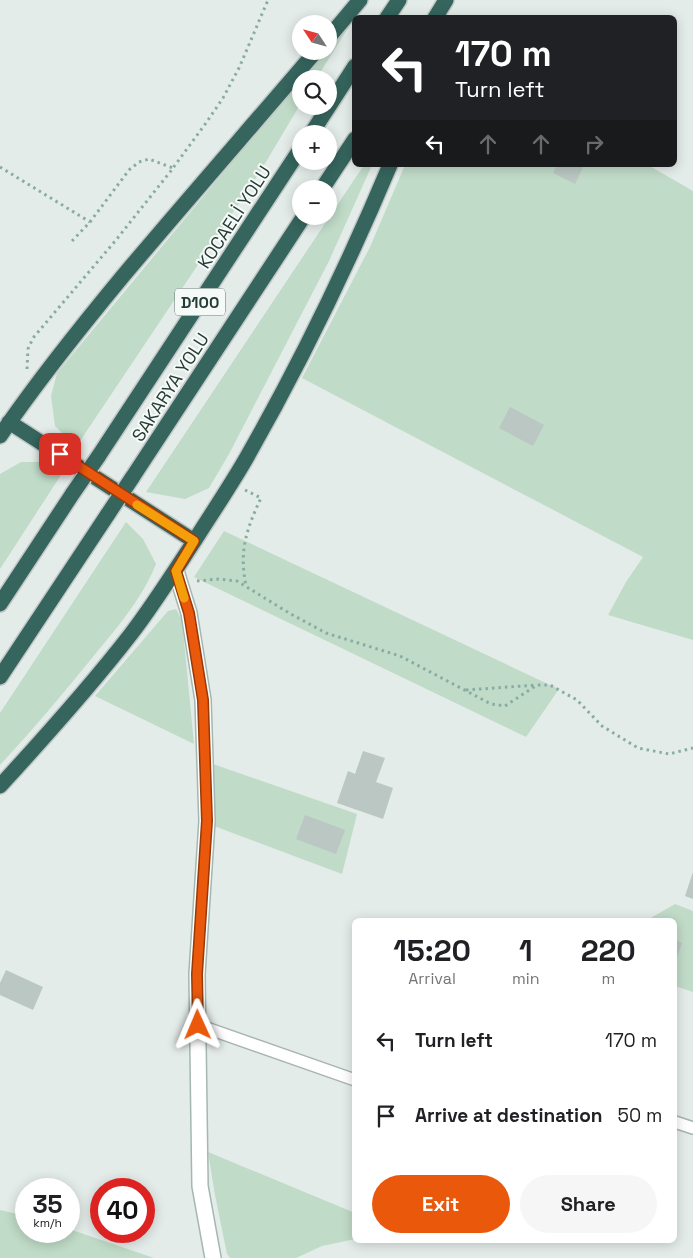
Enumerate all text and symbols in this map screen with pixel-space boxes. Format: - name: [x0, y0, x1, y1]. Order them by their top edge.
- north arrow: [292, 15, 338, 60]
- map controls: [292, 15, 337, 225]
- text: 170 m: [455, 32, 552, 76]
- icon: left: [372, 35, 437, 100]
- button: search: [292, 70, 337, 115]
- text: Turn left: [455, 75, 545, 103]
- button: +: [292, 125, 337, 170]
- icon: left: [421, 130, 449, 158]
- icon: ahead: [474, 130, 502, 158]
- icon: ahead: [527, 130, 555, 158]
- icon: right: [580, 130, 608, 158]
- street label: KOCAELİ YOLU: [192, 161, 276, 273]
- button: −: [292, 180, 337, 225]
- road number: D100: [175, 288, 225, 316]
- street label: SAKARYA YOLU: [126, 328, 214, 446]
- pin: [39, 433, 81, 475]
- icon: arrive: [46, 440, 74, 468]
- text: 15:20: [393, 931, 471, 970]
- text: 1: [519, 931, 533, 970]
- text: 220: [581, 931, 636, 970]
- text: Arrival: [408, 968, 456, 989]
- text: min: [512, 968, 540, 989]
- text: m: [601, 968, 615, 989]
- position arrow: [171, 998, 223, 1050]
- icon: left: [372, 1027, 400, 1055]
- text: Turn left: [415, 1028, 493, 1053]
- text: 170 m: [605, 1028, 657, 1053]
- icon: arrive: [372, 1102, 400, 1130]
- text: Arrive at destination: [415, 1103, 603, 1128]
- text: 50 m: [618, 1103, 662, 1128]
- button: Exit: [372, 1175, 510, 1233]
- button: Share: [520, 1175, 657, 1233]
- speed limit sign: 40: [90, 1178, 155, 1243]
- text: 35: [32, 1188, 63, 1220]
- text: km/h: [33, 1215, 62, 1231]

